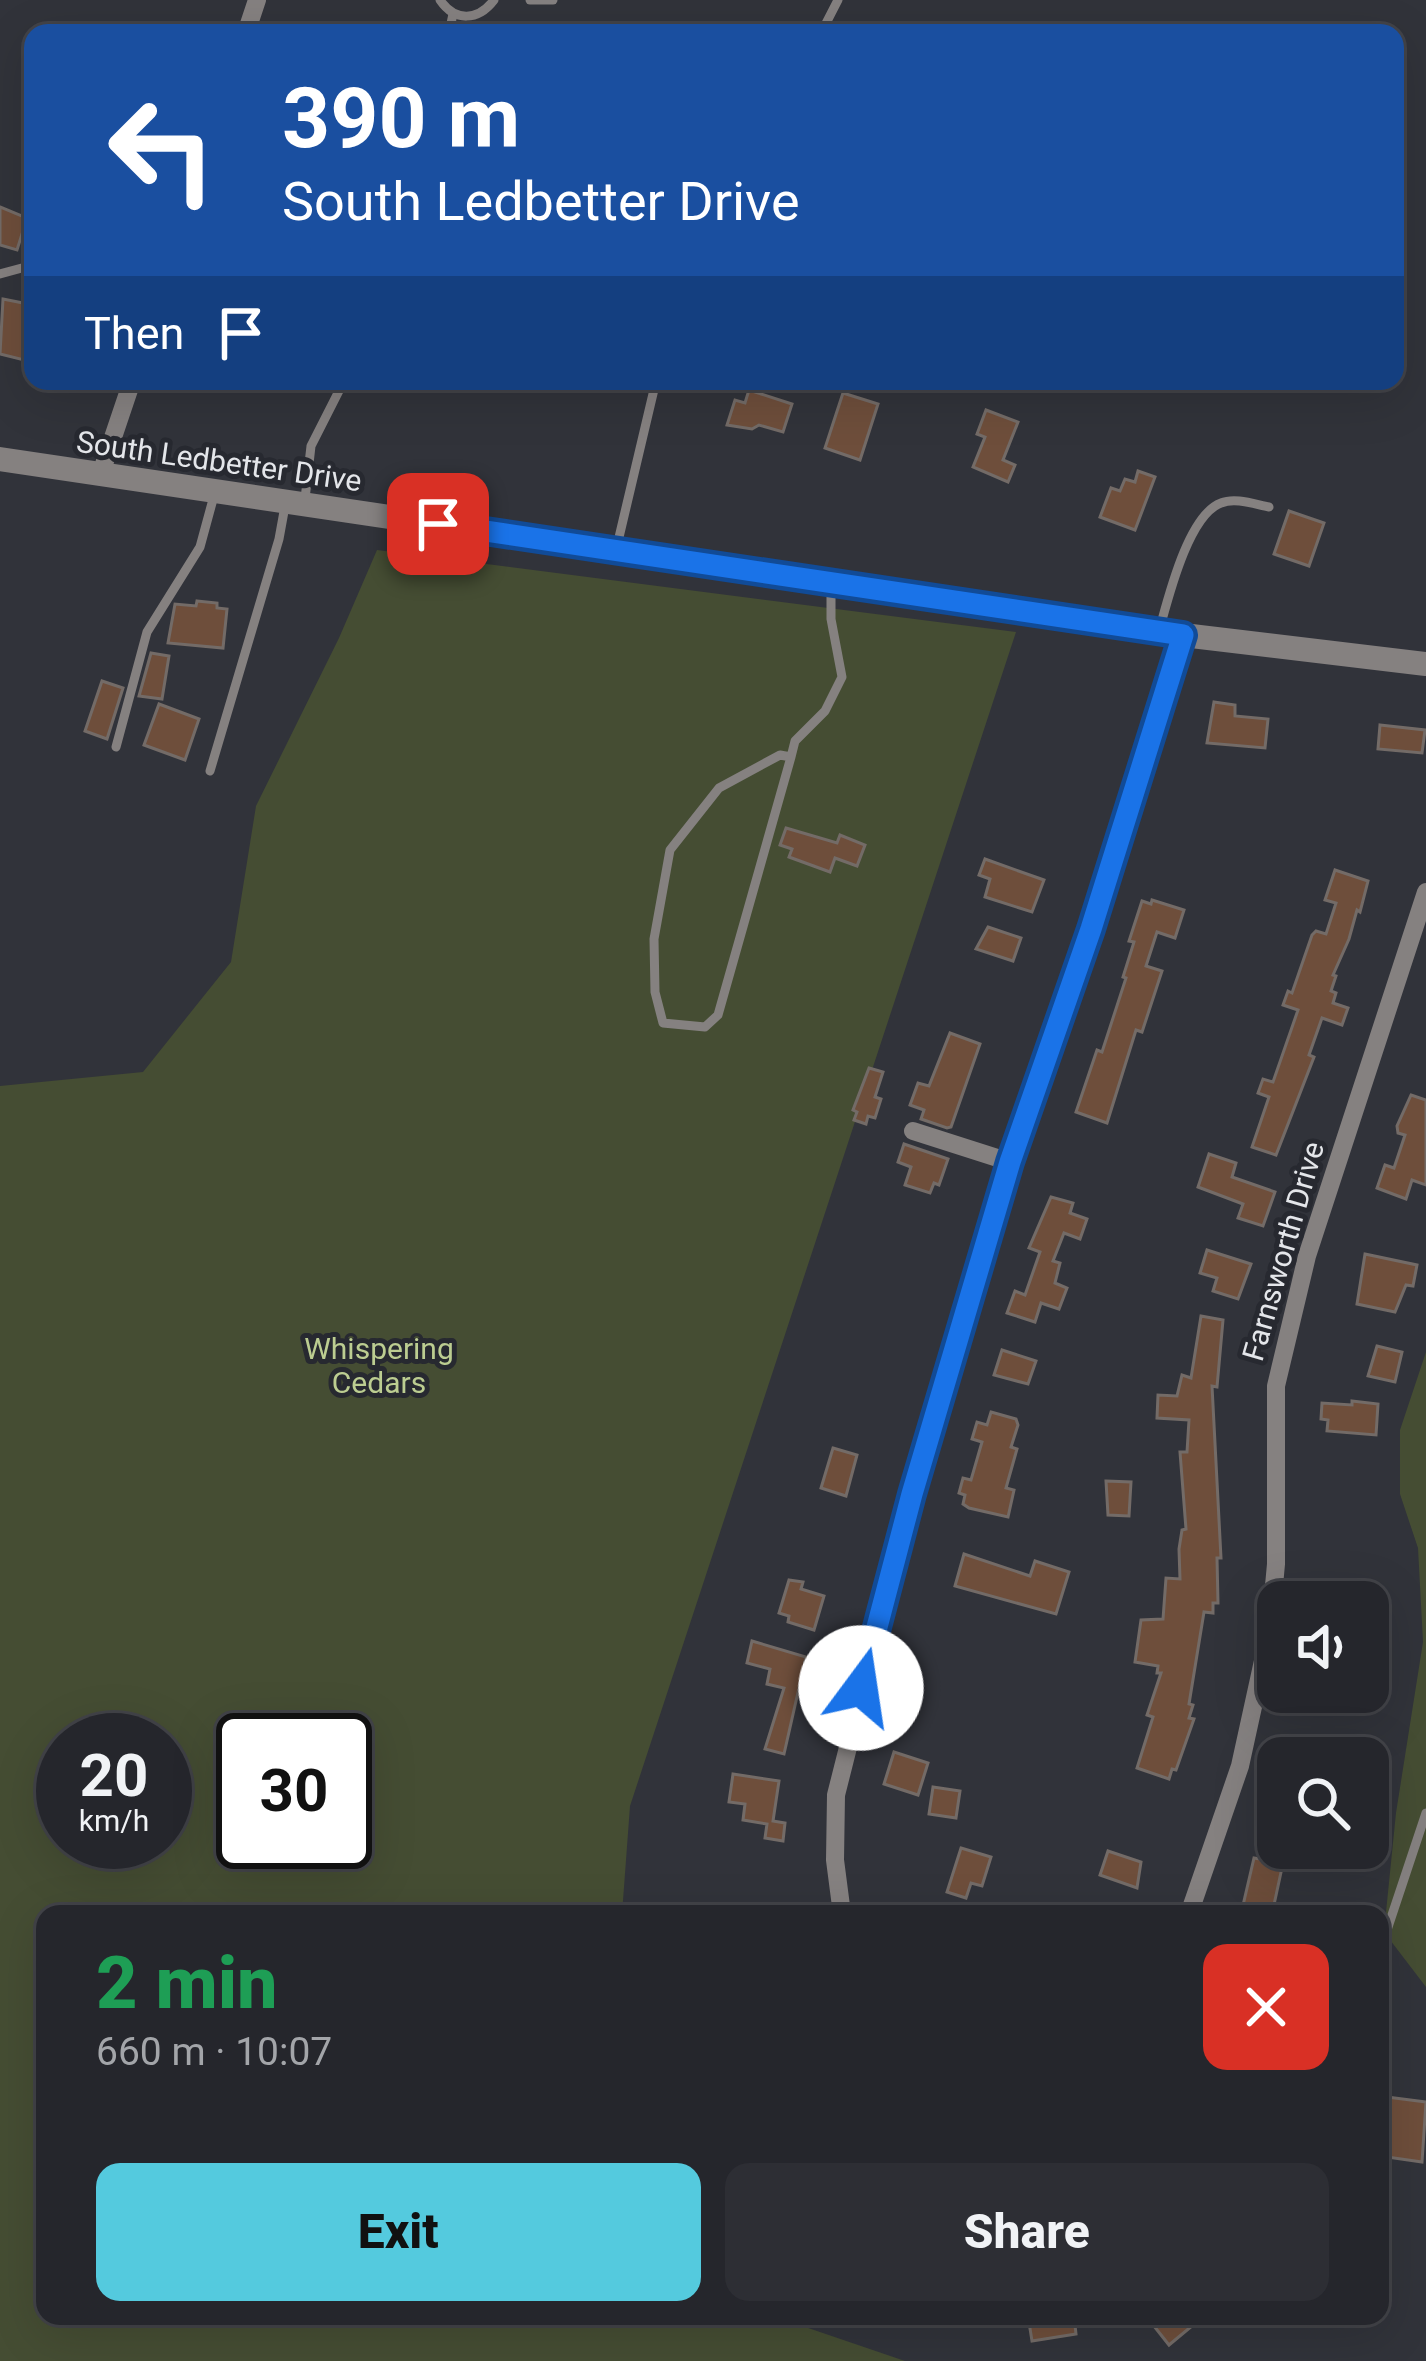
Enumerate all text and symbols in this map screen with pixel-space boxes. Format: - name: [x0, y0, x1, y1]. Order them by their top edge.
- text: 390 m: [282, 69, 520, 168]
- icon: left: [84, 72, 240, 228]
- text: South Ledbetter Drive: [282, 170, 800, 233]
- icon: arrive: [208, 300, 274, 366]
- text: Then: [84, 307, 184, 360]
- street label: South Ledbetter Drive: [74, 424, 364, 498]
- pin: [387, 473, 489, 575]
- icon: arrive: [405, 491, 471, 557]
- street label: Farnsworth Drive: [1235, 1137, 1331, 1365]
- park label: Whispering Cedars: [304, 1331, 454, 1400]
- map controls: [1257, 1581, 1389, 1869]
- button: sound: [1257, 1581, 1389, 1713]
- position arrow: [798, 1625, 924, 1751]
- speed limit sign: 30: [216, 1713, 372, 1869]
- button: search: [1257, 1737, 1389, 1869]
- text: 20: [80, 1740, 148, 1811]
- text: km/h: [79, 1803, 149, 1838]
- text: 2 min: [96, 1941, 278, 2026]
- button: close: [1203, 1944, 1329, 2070]
- text: 660 m · 10:07: [96, 2029, 332, 2075]
- button: Exit: [96, 2163, 701, 2301]
- button: Share: [725, 2163, 1329, 2301]

